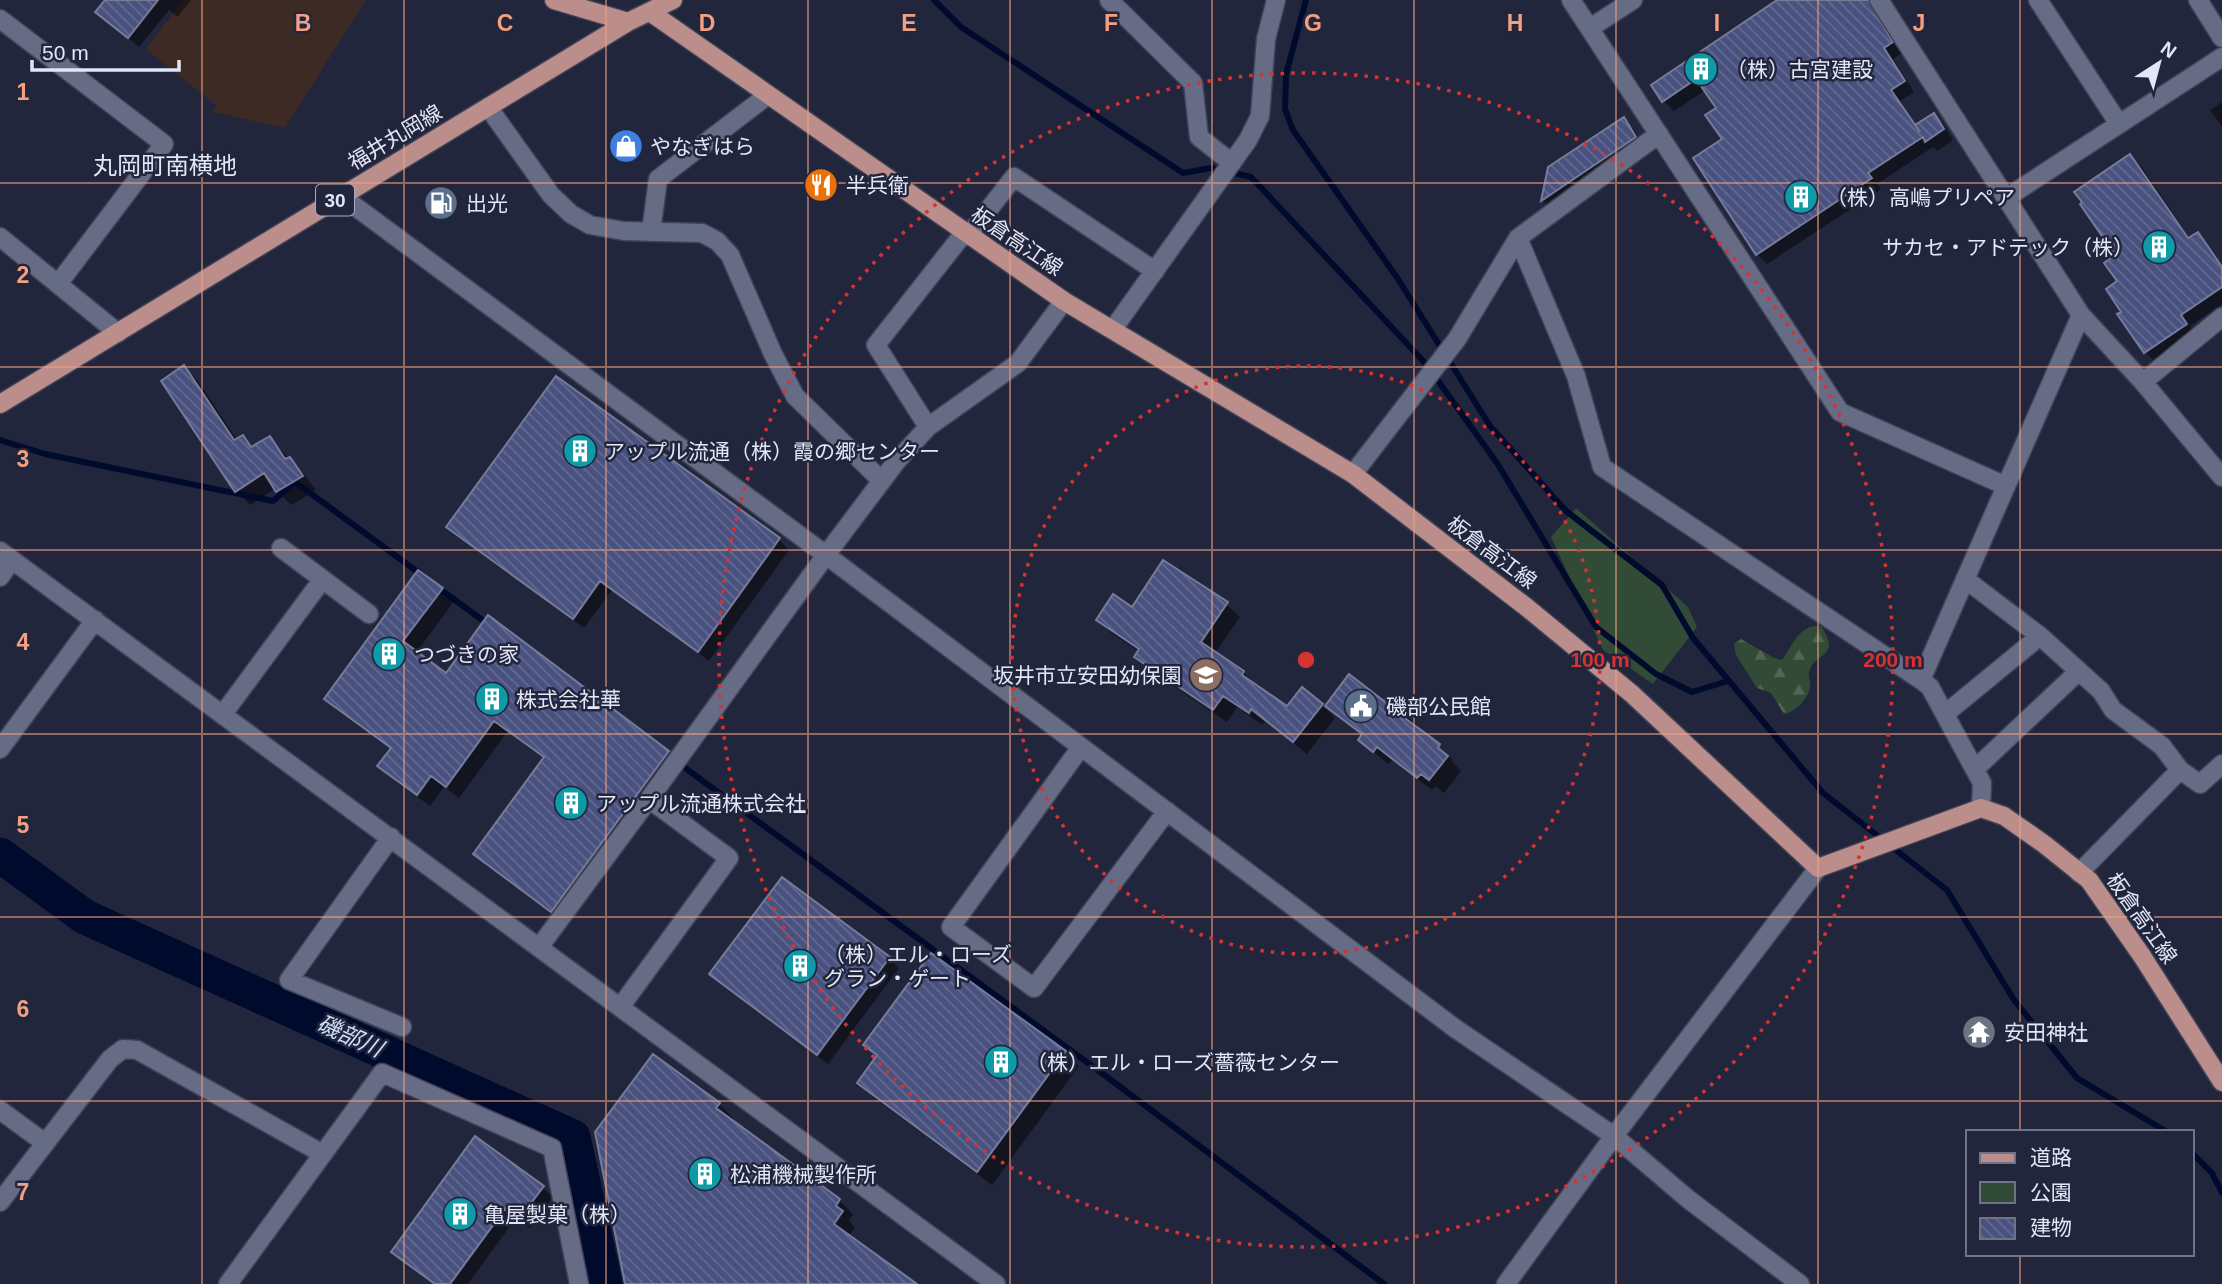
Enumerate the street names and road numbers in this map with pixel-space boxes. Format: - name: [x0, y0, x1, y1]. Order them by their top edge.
- street label: 福井丸岡線: [344, 100, 446, 174]
- road number: 30: [316, 184, 354, 216]
- street label: 板倉高江線: [967, 202, 1067, 280]
- street label: 板倉高江線: [1443, 511, 1541, 593]
- street label: 板倉高江線: [2102, 868, 2182, 968]

